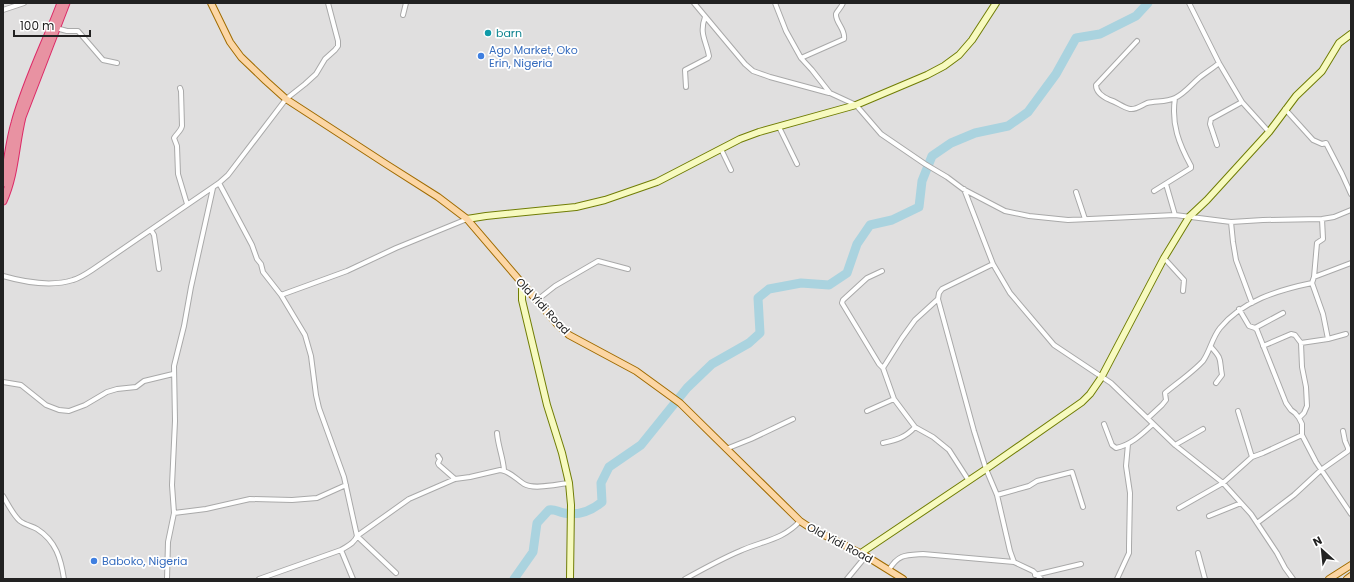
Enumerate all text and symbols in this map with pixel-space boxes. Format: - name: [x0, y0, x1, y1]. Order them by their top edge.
- scale bar: [14, 12, 90, 38]
- text: 100 m: [20, 17, 54, 34]
- place label: barn: [496, 25, 522, 41]
- marker: barn: [483, 28, 493, 38]
- place label: Ago Market, Oko Erin, Nigeria: [489, 42, 578, 71]
- marker: Ago Market, Oko Erin, Nigeria: [476, 51, 486, 61]
- street label: Old Yidi Road: [512, 274, 574, 338]
- street label: Old Yidi Road: [804, 519, 876, 567]
- north arrow: [1302, 530, 1342, 570]
- text: N: [1310, 532, 1325, 550]
- place label: Baboko, Nigeria: [102, 553, 187, 569]
- marker: Baboko, Nigeria: [89, 556, 99, 566]

